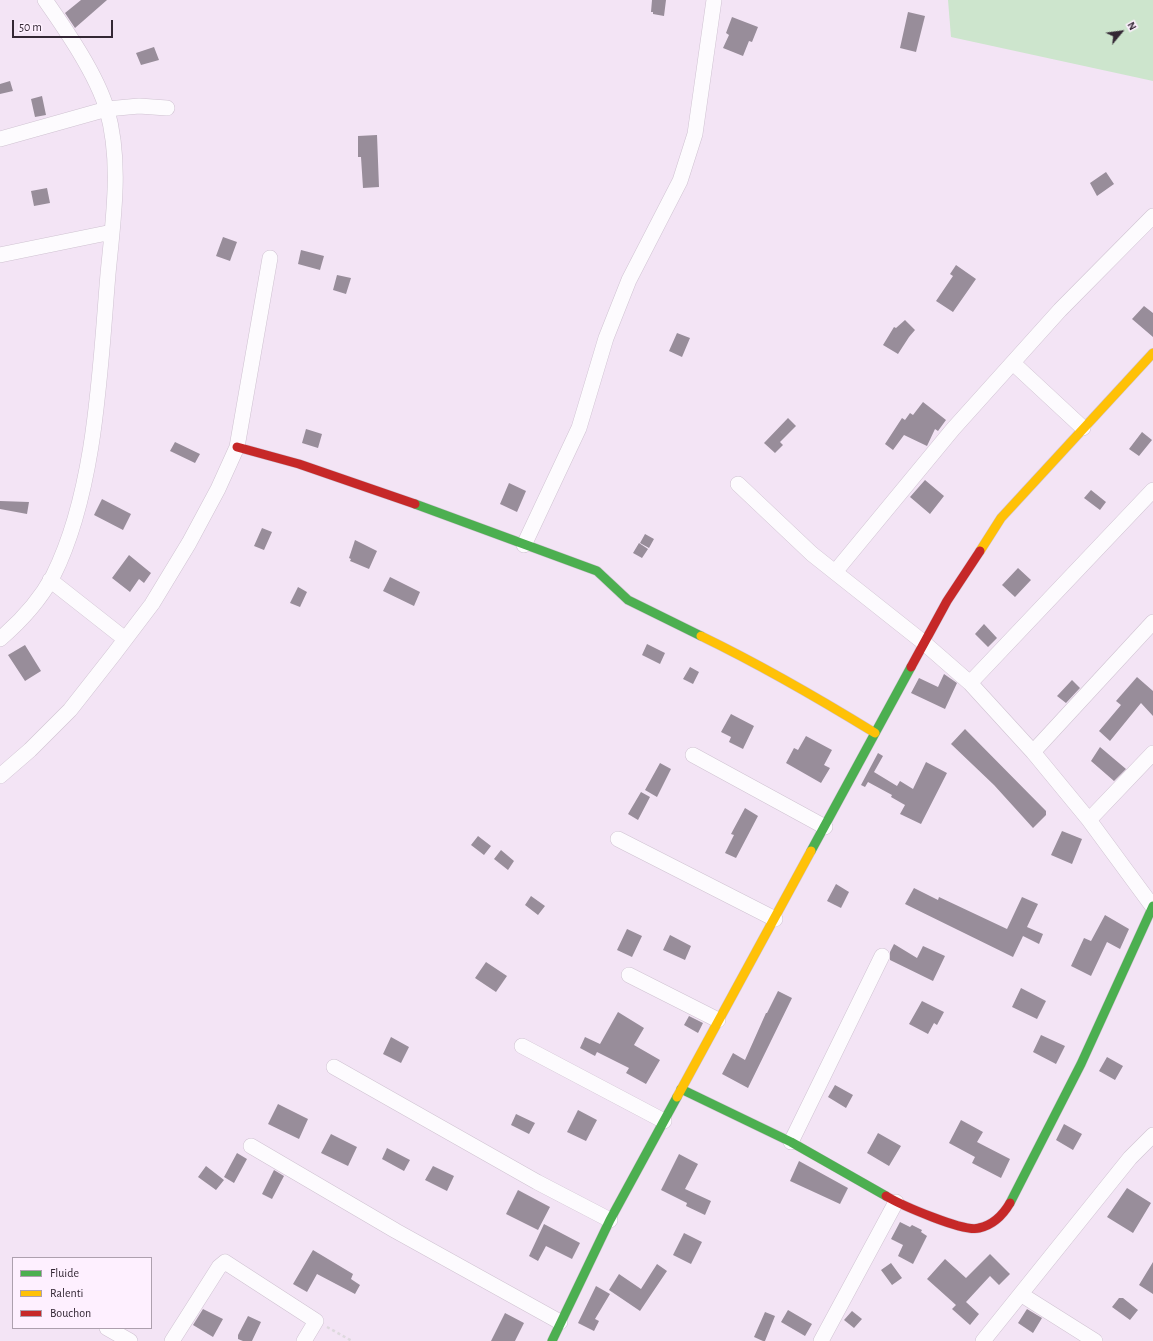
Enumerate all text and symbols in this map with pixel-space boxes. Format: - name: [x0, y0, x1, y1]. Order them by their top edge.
- scale bar: [14, 12, 115, 38]
- north arrow: [1101, 12, 1141, 52]
- text: N: [1125, 20, 1139, 32]
- text: 50 m: [19, 21, 42, 33]
- legend: [12, 1257, 152, 1329]
- text: Fluide: [50, 1267, 79, 1279]
- text: Ralenti: [50, 1287, 83, 1299]
- text: Bouchon: [50, 1307, 91, 1319]

